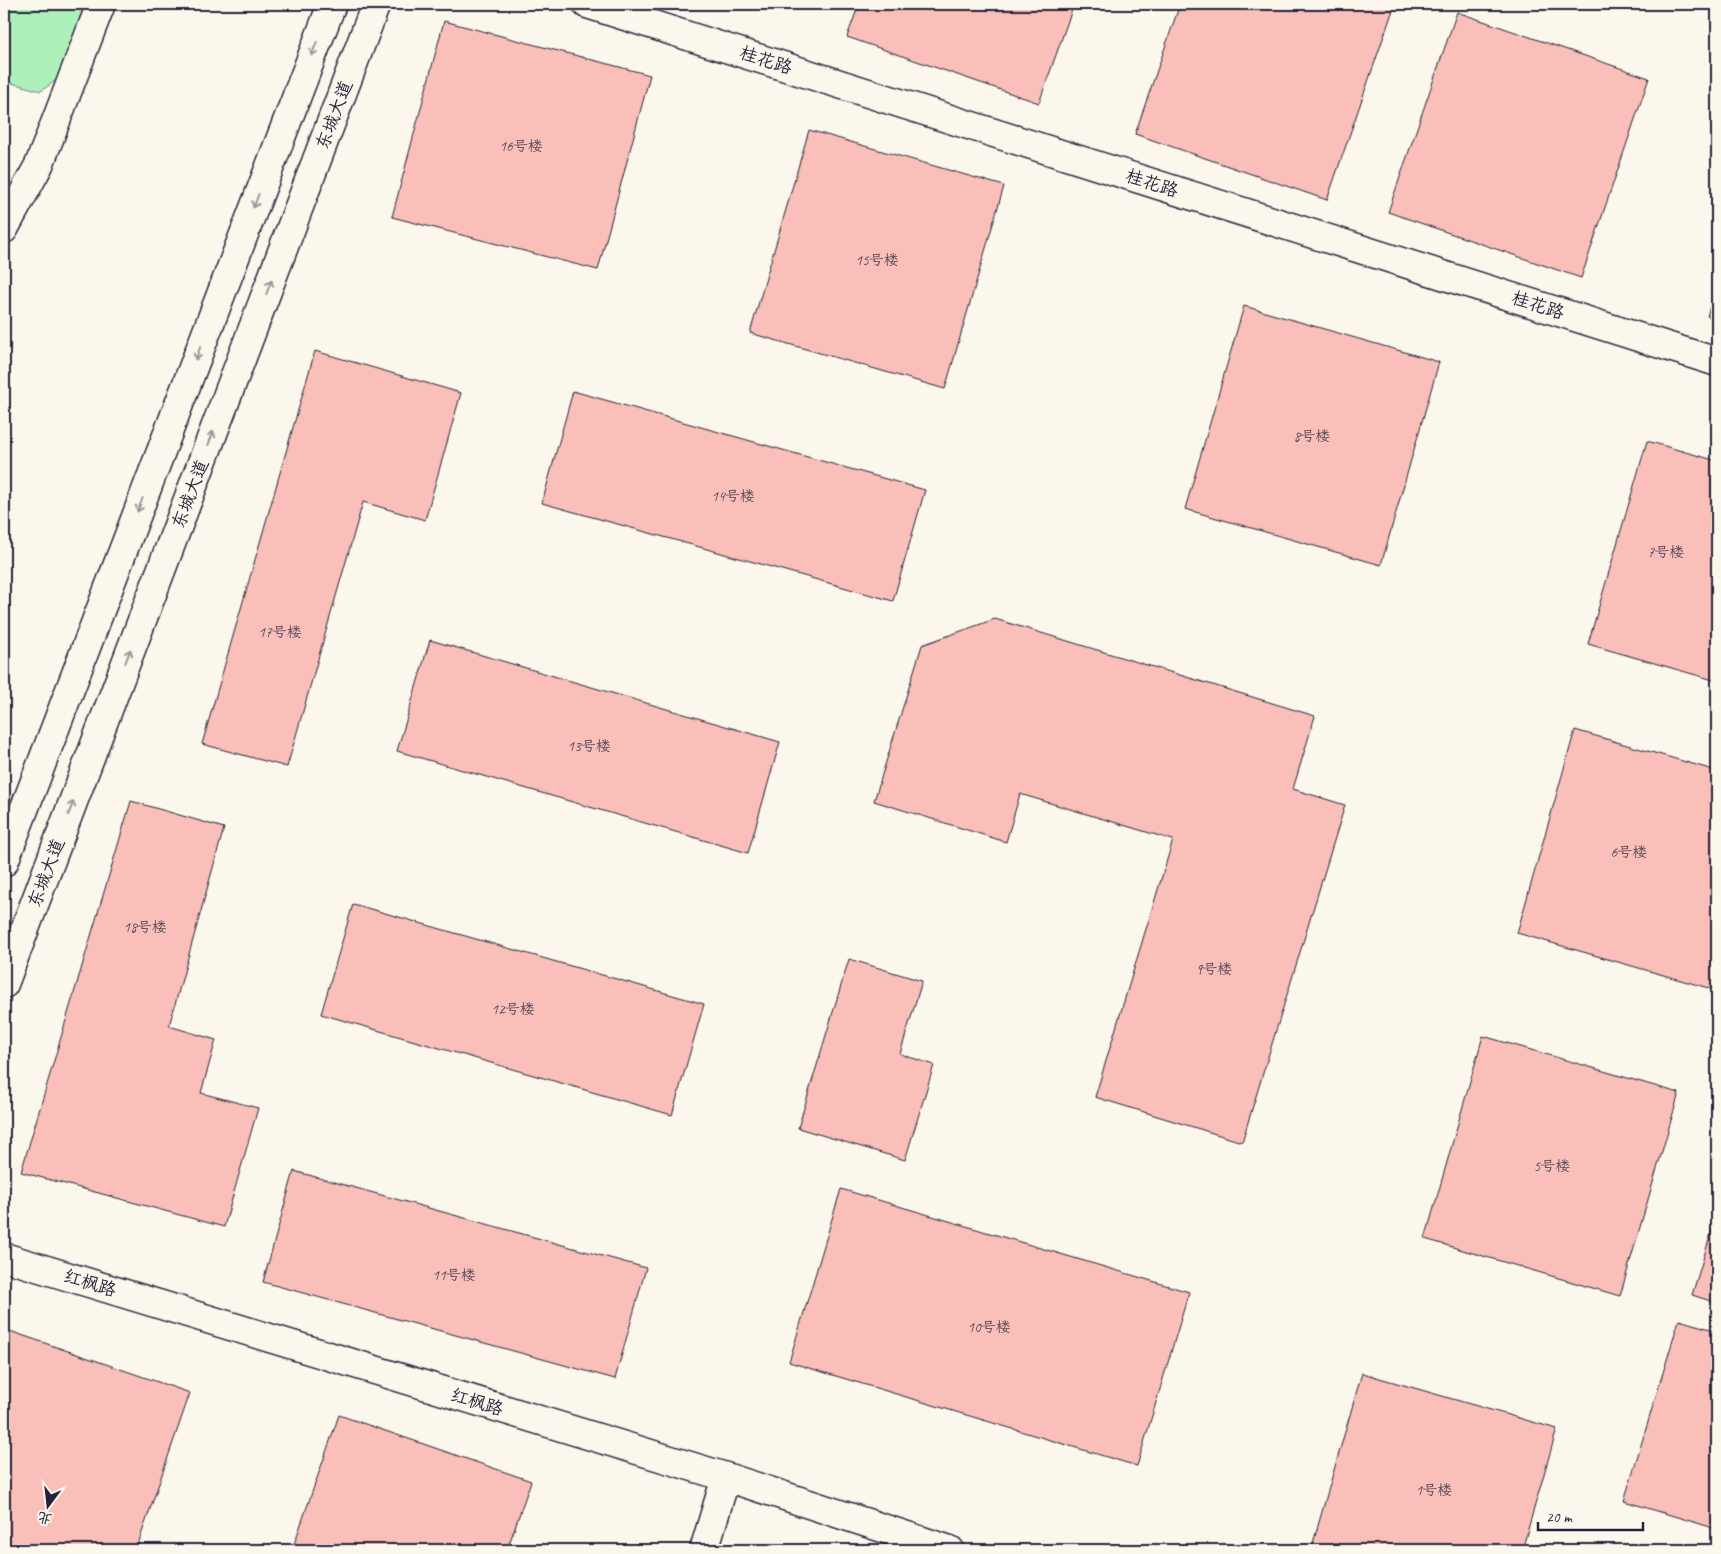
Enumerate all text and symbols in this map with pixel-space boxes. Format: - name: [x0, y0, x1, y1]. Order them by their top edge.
- one-way arrow: [309, 41, 318, 56]
- street label: 桂花路: [737, 41, 795, 79]
- street label: 东城大道: [311, 77, 357, 153]
- house number: 16号楼: [499, 137, 543, 156]
- street label: 桂花路: [1123, 164, 1181, 202]
- one-way arrow: [251, 193, 260, 208]
- house number: 15号楼: [855, 251, 899, 270]
- one-way arrow: [265, 279, 274, 295]
- street label: 桂花路: [1509, 286, 1567, 324]
- one-way arrow: [193, 345, 202, 360]
- house number: 8号楼: [1294, 427, 1330, 446]
- one-way arrow: [207, 431, 216, 447]
- street label: 东城大道: [167, 456, 213, 532]
- house number: 14号楼: [711, 487, 755, 506]
- one-way arrow: [135, 497, 144, 512]
- house number: 7号楼: [1648, 543, 1684, 562]
- house number: 17号楼: [258, 623, 302, 642]
- one-way arrow: [124, 649, 134, 664]
- house number: 13号楼: [567, 737, 611, 756]
- one-way arrow: [67, 801, 76, 816]
- street label: 东城大道: [23, 835, 69, 911]
- house number: 6号楼: [1611, 843, 1647, 862]
- house number: 18号楼: [123, 918, 167, 937]
- house number: 9号楼: [1196, 960, 1232, 979]
- house number: 12号楼: [491, 1000, 535, 1019]
- house number: 5号楼: [1534, 1157, 1570, 1176]
- street label: 红枫路: [61, 1265, 119, 1301]
- house number: 11号楼: [432, 1266, 476, 1285]
- house number: 10号楼: [967, 1318, 1011, 1337]
- street label: 红枫路: [448, 1384, 506, 1420]
- house number: 1号楼: [1416, 1481, 1452, 1500]
- north arrow: [22, 1482, 72, 1532]
- scale bar: [1538, 1499, 1644, 1531]
- text: 北: [36, 1508, 54, 1528]
- text: 20 m: [1546, 1508, 1573, 1527]

